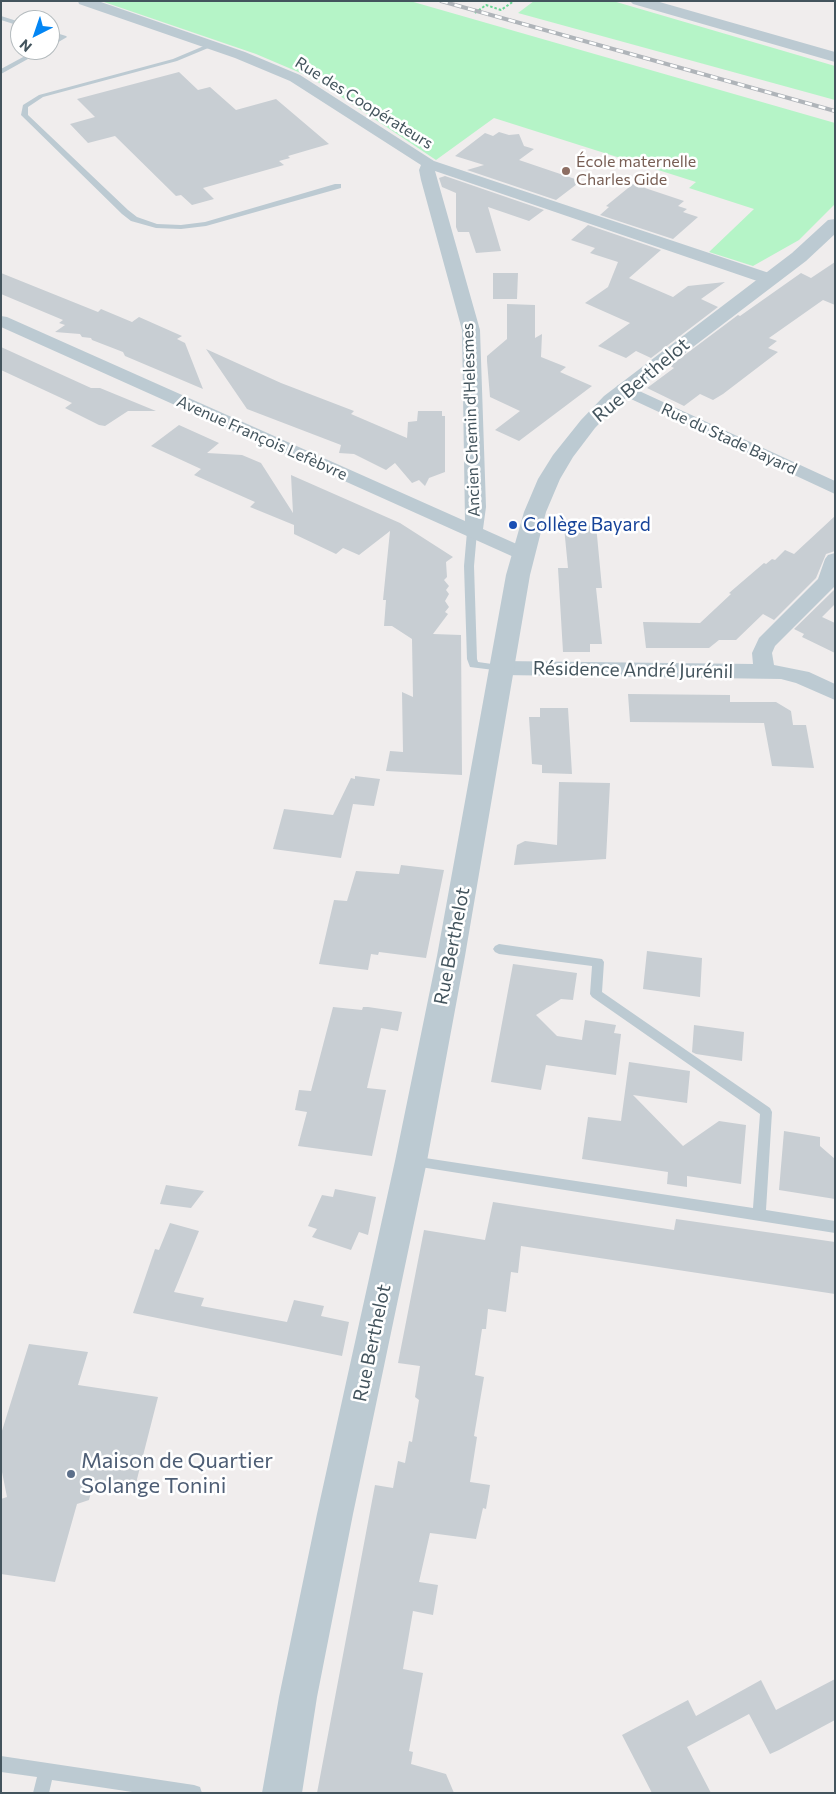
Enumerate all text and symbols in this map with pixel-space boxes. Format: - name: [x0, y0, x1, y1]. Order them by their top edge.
- north arrow: [10, 10, 60, 60]
- text: N: [16, 36, 35, 56]
- street label: Rue des Coopérateurs: [292, 53, 436, 153]
- place label: École maternelle Charles Gide: [576, 152, 696, 190]
- marker: École maternelle Charles Gide: [560, 165, 572, 177]
- street label: Ancien Chemin d'Helesmes: [458, 323, 484, 517]
- street label: Rue Berthelot: [588, 333, 694, 427]
- street label: Avenue François Lefèbvre: [174, 392, 350, 484]
- street label: Rue du Stade Bayard: [658, 399, 800, 479]
- place label: Collège Bayard: [523, 514, 651, 536]
- marker: Collège Bayard: [507, 519, 519, 531]
- street label: Résidence André Jurénil: [533, 657, 733, 683]
- street label: Rue Berthelot: [429, 885, 475, 1007]
- street label: Rue Berthelot: [348, 1282, 396, 1404]
- place label: Maison de Quartier Solange Tonini: [81, 1448, 273, 1500]
- marker: Maison de Quartier Solange Tonini: [65, 1468, 77, 1480]

